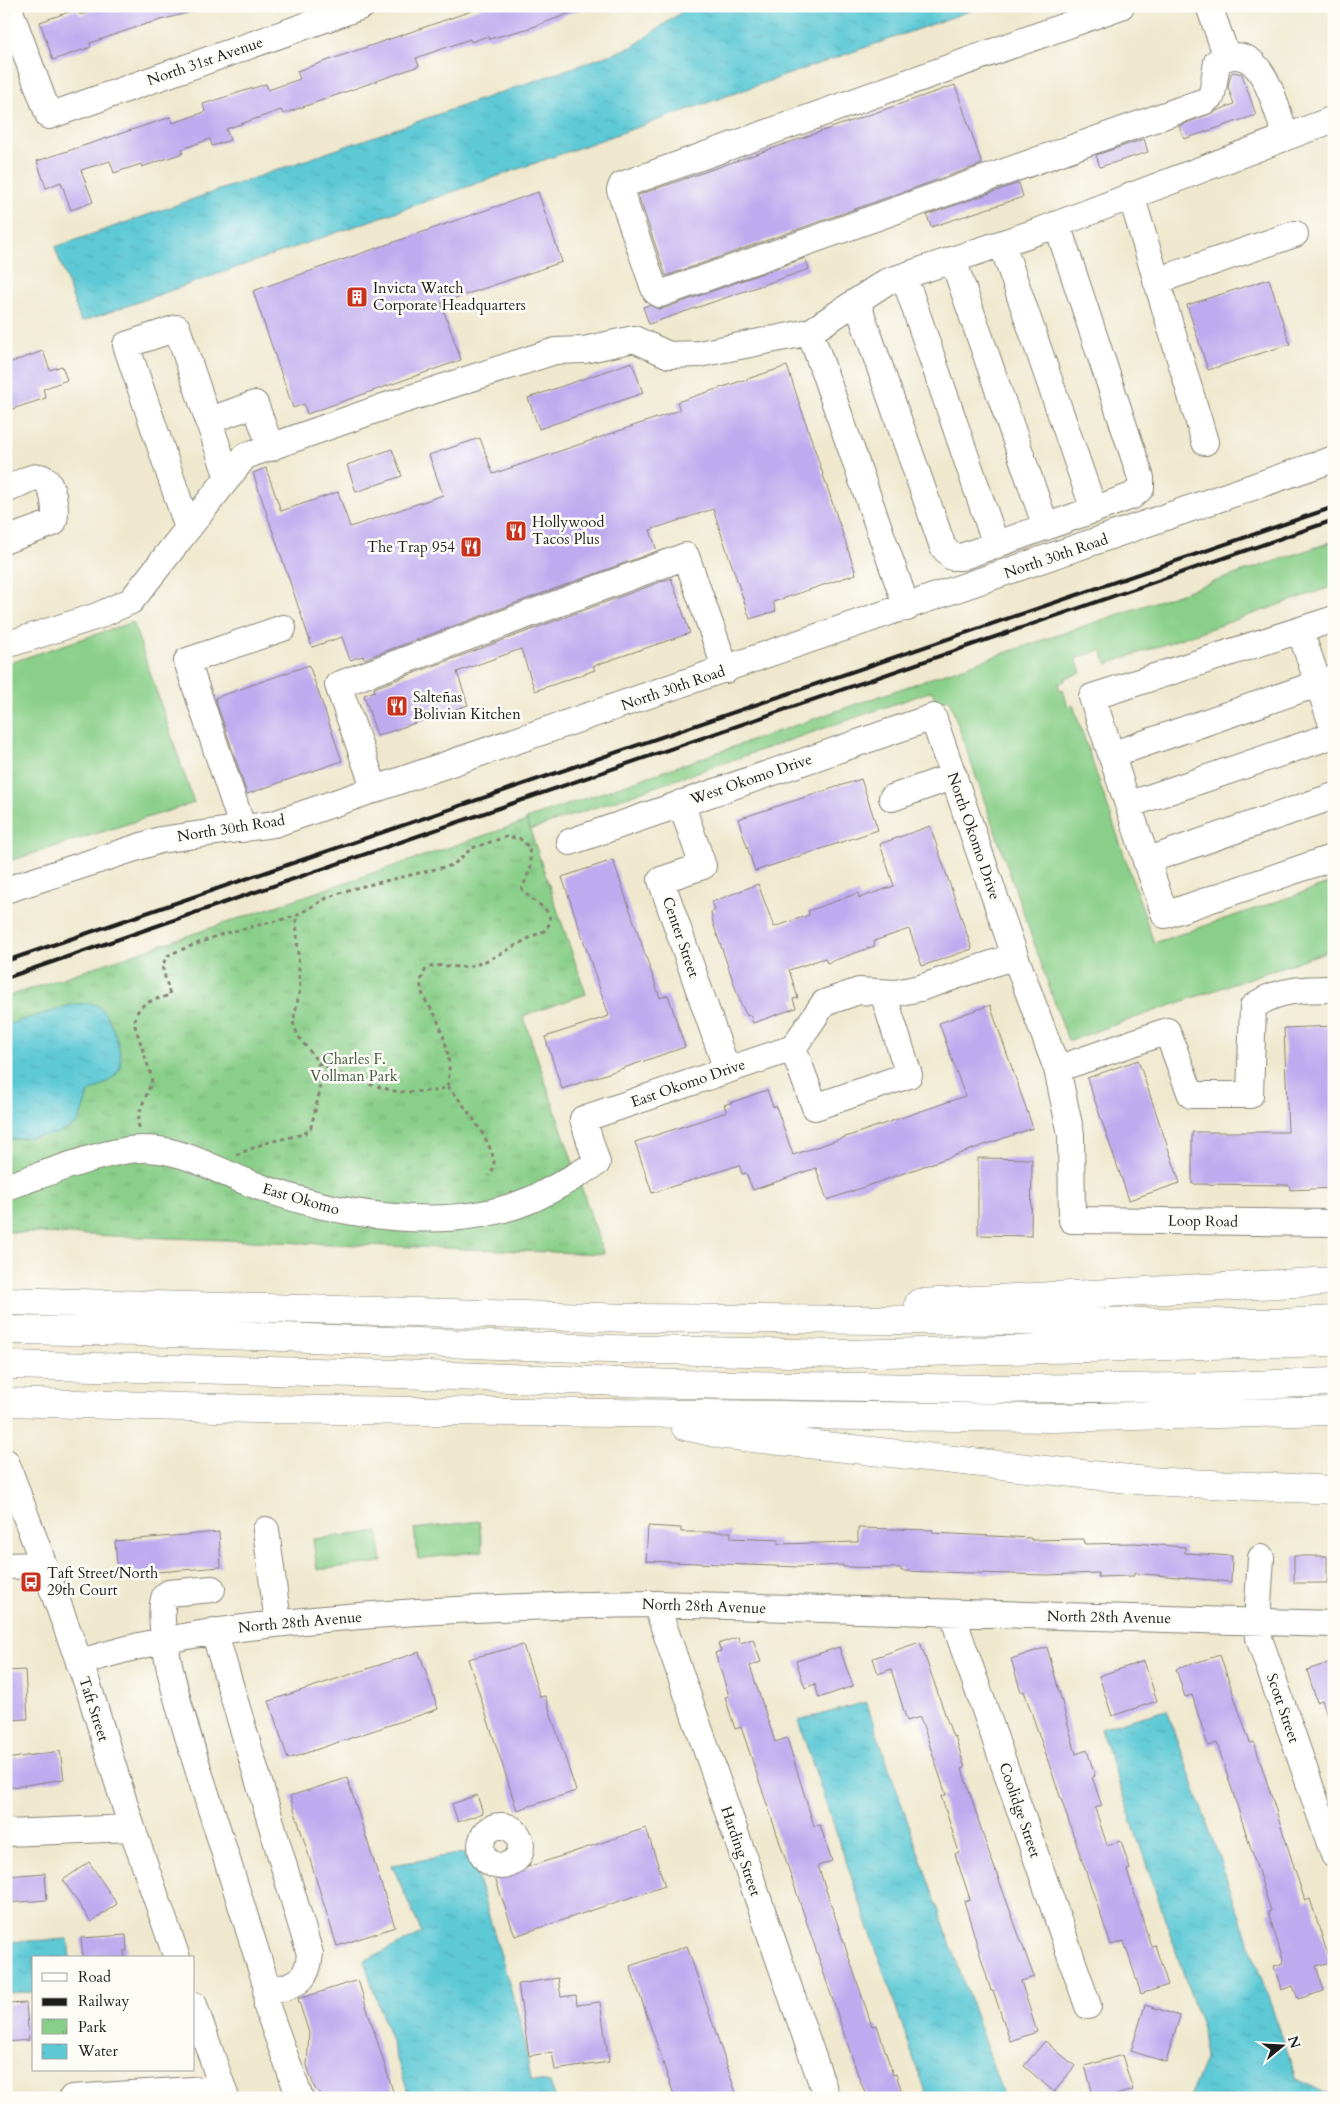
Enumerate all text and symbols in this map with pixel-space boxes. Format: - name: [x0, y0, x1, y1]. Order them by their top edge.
- street label: North 31st Avenue: [144, 32, 266, 90]
- place label: Invicta Watch Corporate Headquarters: [373, 278, 526, 315]
- building icon: Invicta Watch Corporate Headquarters: [345, 285, 369, 309]
- place label: Hollywood Tacos Plus: [532, 512, 604, 549]
- restaurant icon: Hollywood Tacos Plus: [504, 519, 528, 543]
- street label: North 30th Road: [1001, 529, 1111, 583]
- restaurant icon: The Trap 954: [459, 535, 483, 559]
- place label: The Trap 954: [367, 537, 455, 557]
- street label: North 30th Road: [618, 661, 728, 715]
- place label: Salteñas Bolivian Kitchen: [413, 687, 521, 724]
- restaurant icon: Salteñas Bolivian Kitchen: [385, 694, 409, 718]
- street label: West Okomo Drive: [687, 749, 815, 810]
- street label: North Okomo Drive: [943, 770, 1005, 903]
- street label: North 30th Road: [176, 810, 286, 846]
- street label: Center Street: [658, 894, 704, 980]
- park label: Charles F. Vollman Park: [310, 1049, 398, 1086]
- street label: East Okomo Drive: [628, 1054, 748, 1112]
- street label: East Okomo: [260, 1178, 342, 1220]
- street label: Loop Road: [1168, 1210, 1238, 1232]
- place label: Taft Street/North 29th Court: [47, 1563, 159, 1600]
- bus stop icon: Taft Street/North 29th Court: [19, 1570, 43, 1594]
- street label: North 28th Avenue: [641, 1594, 767, 1618]
- street label: North 28th Avenue: [1047, 1606, 1172, 1628]
- street label: North 28th Avenue: [237, 1607, 363, 1637]
- street label: Scott Street: [1262, 1671, 1304, 1746]
- street label: Taft Street: [74, 1674, 114, 1744]
- street label: Coolidge Street: [994, 1760, 1046, 1860]
- street label: Harding Street: [716, 1803, 766, 1899]
- legend: [32, 1956, 195, 2072]
- text: Road: [78, 1967, 111, 1987]
- text: Railway: [78, 1991, 129, 2011]
- text: Park: [78, 2017, 107, 2037]
- north arrow: [1258, 2022, 1308, 2072]
- text: N: [1283, 2033, 1305, 2051]
- text: Water: [77, 2041, 119, 2061]

